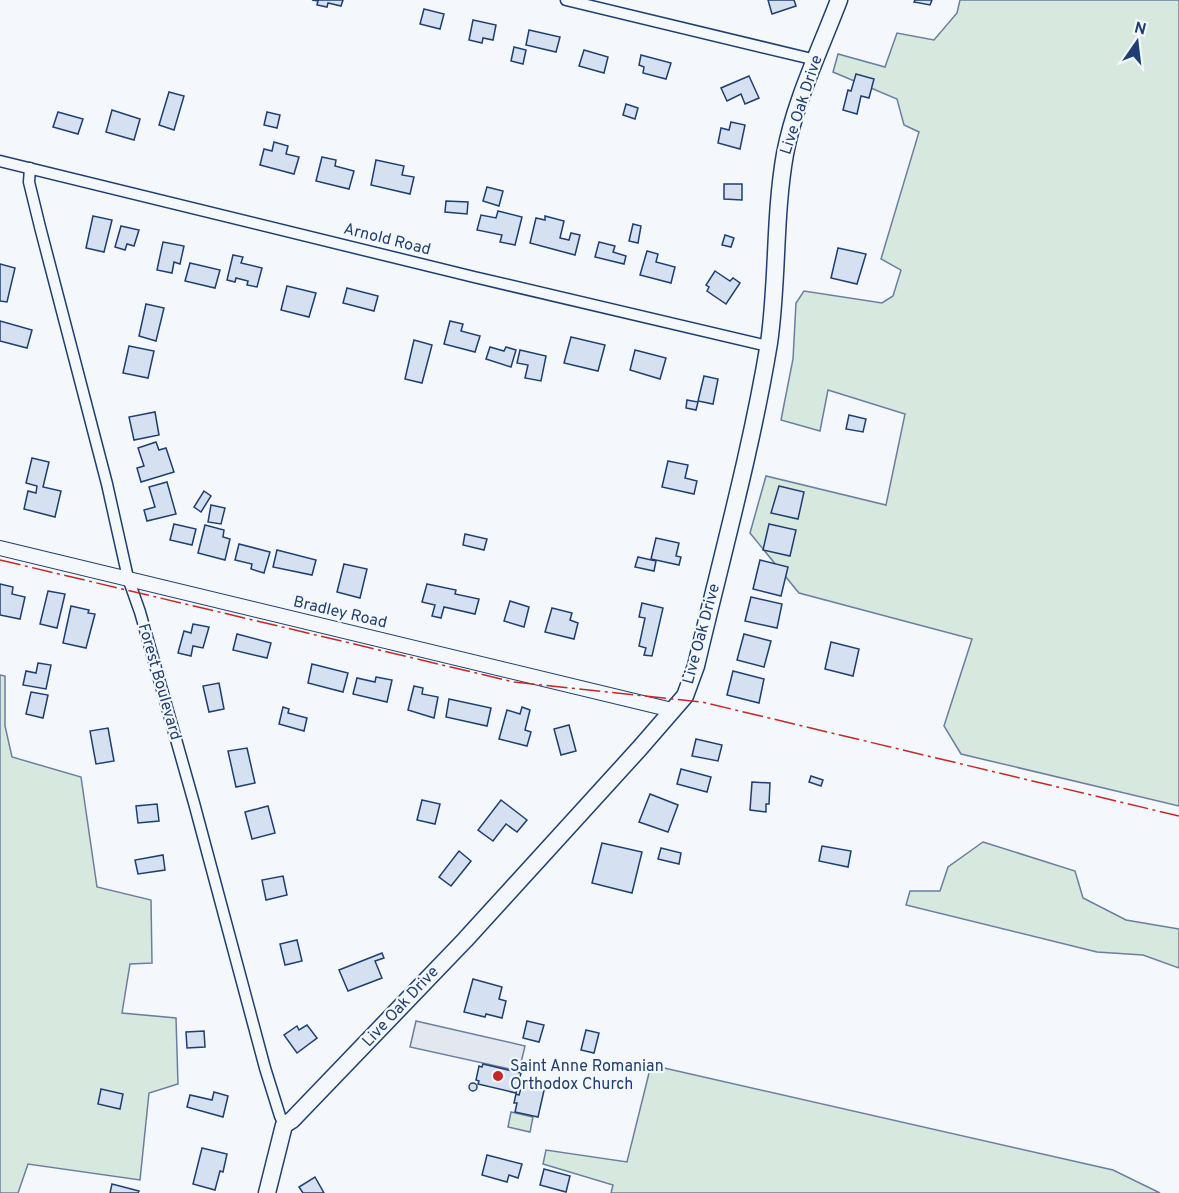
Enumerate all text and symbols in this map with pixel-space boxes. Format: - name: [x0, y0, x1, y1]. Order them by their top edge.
- north arrow: [1107, 12, 1167, 72]
- text: N: [1132, 18, 1148, 40]
- street label: Live Oak Drive: [777, 53, 827, 157]
- street label: Arnold Road: [341, 220, 433, 260]
- street label: Live Oak Drive: [679, 581, 725, 687]
- street label: Bradley Road: [291, 592, 389, 634]
- street label: Forest Boulevard: [133, 621, 185, 743]
- street label: Live Oak Drive: [358, 962, 444, 1052]
- place label: Saint Anne Romanian Orthodox Church: [510, 1057, 664, 1095]
- marker: Saint Anne Romanian Orthodox Church: [491, 1069, 505, 1083]

